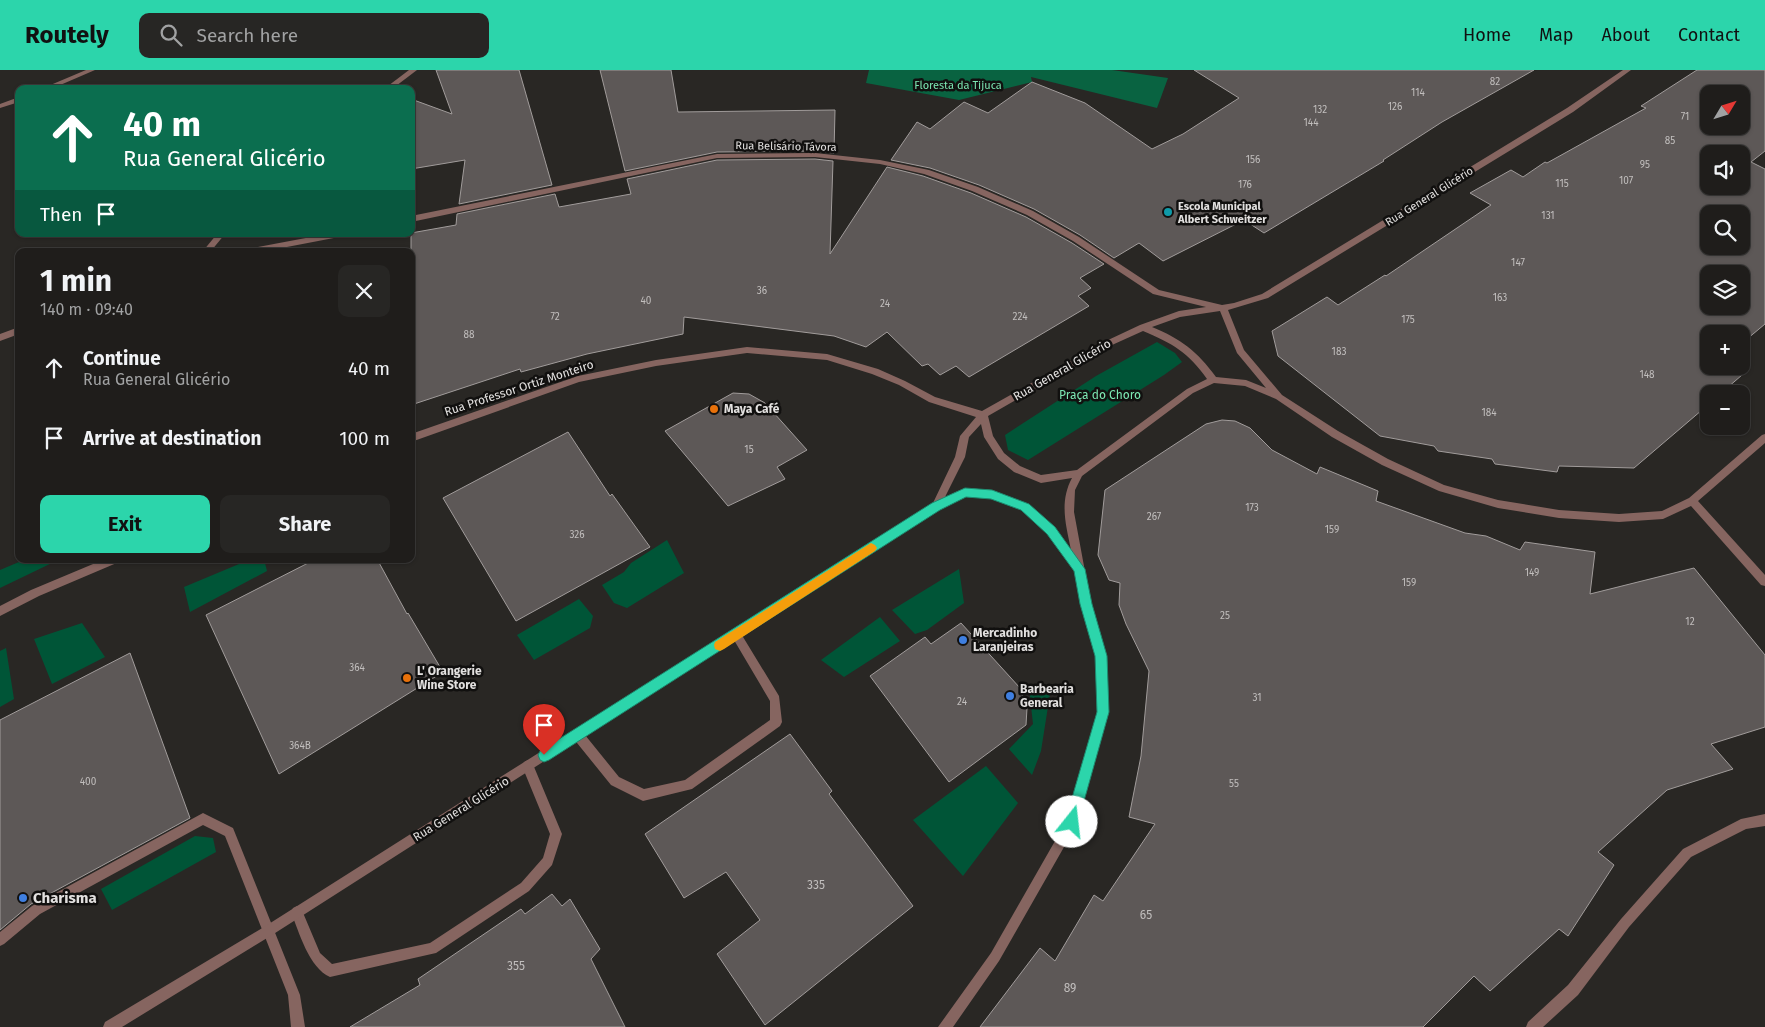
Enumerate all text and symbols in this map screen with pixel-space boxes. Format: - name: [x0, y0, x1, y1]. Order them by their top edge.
- search box: [139, 13, 489, 58]
- text: Routely: [25, 21, 109, 49]
- icon: search: [157, 21, 185, 49]
- text: Search here: [197, 24, 298, 47]
- text: Home: [1463, 24, 1511, 46]
- text: Map: [1539, 24, 1573, 46]
- text: About: [1601, 24, 1650, 46]
- text: Contact: [1678, 24, 1740, 46]
- house number: 82: [1490, 76, 1500, 88]
- park label: Floresta da Tijuca: [914, 79, 1002, 92]
- north arrow: [1700, 85, 1750, 135]
- map controls: [1700, 85, 1750, 435]
- house number: 114: [1411, 87, 1426, 99]
- house number: 126: [1388, 101, 1402, 113]
- text: 40 m: [123, 103, 201, 145]
- house number: 132: [1313, 104, 1327, 116]
- icon: ahead: [40, 105, 105, 170]
- house number: 71: [1681, 111, 1689, 123]
- house number: 144: [1304, 117, 1319, 129]
- house number: 85: [1665, 135, 1675, 147]
- street label: Rua Belisário Távora: [735, 139, 837, 154]
- text: Rua General Glicério: [123, 145, 326, 172]
- button: sound: [1700, 145, 1750, 195]
- house number: 156: [1246, 154, 1260, 166]
- house number: 95: [1640, 159, 1650, 171]
- street label: Rua General Glicério: [1383, 164, 1476, 229]
- house number: 107: [1619, 175, 1634, 187]
- house number: 115: [1555, 178, 1569, 190]
- house number: 176: [1238, 179, 1252, 191]
- icon: arrive: [92, 200, 120, 228]
- place label: Escola Municipal Albert Schweitzer: [1177, 200, 1267, 226]
- text: Then: [40, 203, 82, 226]
- button: search: [1700, 205, 1750, 255]
- marker: Escola Municipal Albert Schweitzer: [1162, 206, 1174, 218]
- house number: 131: [1541, 210, 1555, 222]
- house number: 147: [1511, 257, 1525, 269]
- text: 1 min: [40, 263, 112, 299]
- button: close: [338, 265, 390, 317]
- button: layers: [1700, 265, 1750, 315]
- house number: 36: [757, 285, 767, 297]
- house number: 163: [1493, 292, 1507, 304]
- house number: 40: [641, 295, 652, 307]
- house number: 24: [880, 298, 891, 310]
- text: 140 m · 09:40: [40, 300, 133, 319]
- house number: 72: [550, 311, 560, 323]
- house number: 224: [1013, 311, 1028, 323]
- house number: 175: [1401, 314, 1415, 326]
- button: +: [1700, 325, 1750, 375]
- house number: 88: [463, 329, 475, 341]
- street label: Rua General Glicério: [1011, 336, 1113, 404]
- house number: 183: [1332, 346, 1346, 358]
- text: Continue: [83, 347, 161, 370]
- icon: ahead: [40, 354, 68, 382]
- text: 40 m: [348, 357, 390, 380]
- street label: Rua Professor Ortiz Monteiro: [443, 357, 595, 419]
- house number: 148: [1639, 369, 1655, 381]
- text: Rua General Glicério: [83, 370, 230, 389]
- button: −: [1700, 385, 1750, 435]
- park label: Praça do Choro: [1059, 388, 1141, 402]
- place label: Maya Café: [724, 402, 780, 416]
- marker: Maya Café: [708, 403, 720, 415]
- house number: 184: [1481, 407, 1497, 419]
- icon: arrive: [40, 424, 68, 452]
- text: Arrive at destination: [83, 427, 262, 450]
- text: 100 m: [339, 427, 390, 450]
- house number: 15: [744, 444, 754, 456]
- button: Exit: [40, 495, 210, 553]
- button: Share: [220, 495, 390, 553]
- house number: 173: [1245, 502, 1259, 514]
- house number: 267: [1147, 511, 1162, 523]
- house number: 159: [1325, 524, 1339, 536]
- house number: 326: [569, 529, 585, 541]
- house number: 149: [1525, 567, 1539, 579]
- house number: 159: [1402, 577, 1416, 589]
- house number: 25: [1220, 610, 1230, 622]
- house number: 12: [1685, 616, 1695, 628]
- place label: Mercadinho Laranjeiras: [973, 626, 1037, 654]
- marker: Mercadinho Laranjeiras: [957, 634, 969, 646]
- house number: 364: [349, 662, 365, 674]
- place label: L' Orangerie Wine Store: [417, 664, 482, 692]
- marker: L' Orangerie Wine Store: [401, 672, 413, 684]
- place label: Barbearia General: [1020, 682, 1074, 710]
- marker: Barbearia General: [1004, 690, 1016, 702]
- house number: 31: [1252, 692, 1262, 704]
- house number: 24: [957, 696, 968, 708]
- pin: [523, 704, 565, 755]
- icon: arrive: [530, 711, 558, 739]
- house number: 364B: [289, 740, 311, 752]
- street label: Rua General Glicério: [410, 774, 512, 844]
- house number: 400: [80, 776, 97, 788]
- house number: 55: [1229, 778, 1239, 790]
- position arrow: [1045, 795, 1097, 847]
- house number: 335: [807, 878, 825, 892]
- place label: Charisma: [33, 889, 97, 907]
- marker: Charisma: [17, 892, 29, 904]
- house number: 65: [1140, 908, 1152, 922]
- house number: 355: [507, 959, 525, 973]
- house number: 89: [1064, 981, 1076, 995]

